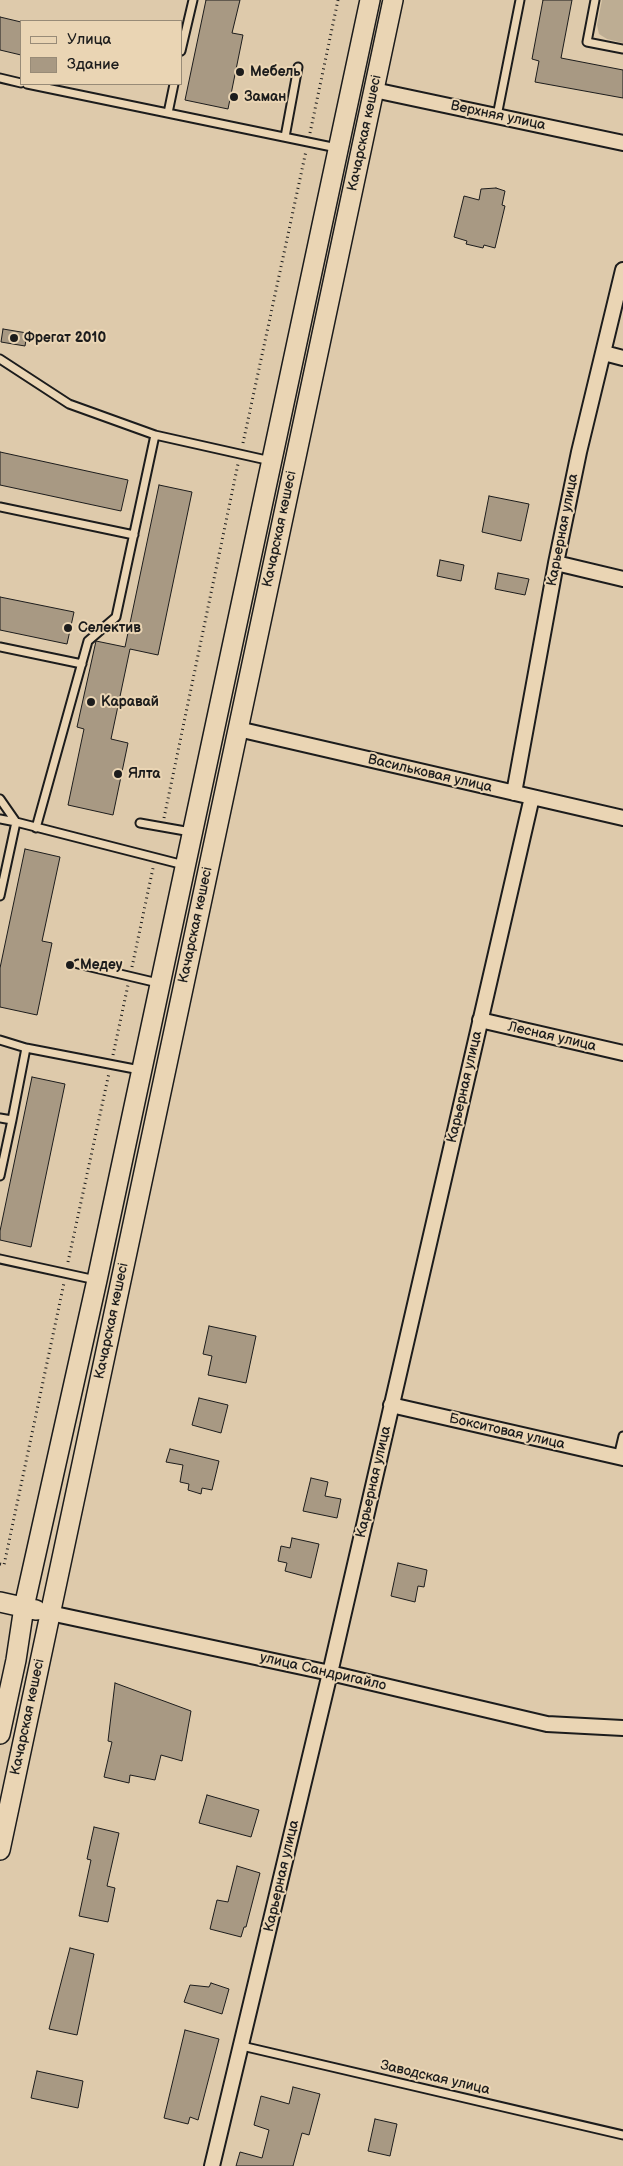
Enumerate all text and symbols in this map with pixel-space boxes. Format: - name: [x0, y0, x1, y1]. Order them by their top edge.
- legend: [20, 20, 182, 85]
- text: Улица: [67, 30, 111, 49]
- text: Здание: [67, 55, 119, 74]
- place label: Мебель: [250, 64, 301, 80]
- marker: Мебель: [234, 66, 246, 78]
- street label: Качарская көшесі: [344, 73, 386, 193]
- place label: Заман: [244, 89, 286, 105]
- marker: Заман: [228, 91, 240, 103]
- street label: Верхняя улица: [449, 98, 547, 134]
- place label: Фрегат 2010: [24, 330, 106, 346]
- marker: Фрегат 2010: [8, 332, 20, 344]
- street label: Качарская көшесі: [259, 469, 301, 589]
- street label: Карьерная улица: [544, 472, 582, 588]
- place label: Селектив: [78, 620, 141, 636]
- marker: Селектив: [62, 622, 74, 634]
- place label: Каравай: [101, 694, 159, 710]
- marker: Каравай: [85, 696, 97, 708]
- street label: Васильковая улица: [366, 752, 494, 796]
- place label: Ялта: [128, 766, 160, 782]
- marker: Ялта: [112, 768, 124, 780]
- street label: Качарская көшесі: [175, 865, 217, 985]
- place label: Медеу: [80, 957, 122, 973]
- marker: Медеу: [64, 959, 76, 971]
- street label: Лесная улица: [506, 1019, 598, 1055]
- street label: Карьерная улица: [444, 1029, 486, 1145]
- street label: Качарская көшесі: [91, 1261, 133, 1381]
- street label: Бокситовая улица: [447, 1411, 567, 1453]
- street label: Карьерная улица: [353, 1424, 395, 1540]
- street label: улица Сандригайло: [258, 1649, 388, 1695]
- street label: Качарская көшесі: [7, 1657, 49, 1777]
- street label: Карьерная улица: [261, 1818, 303, 1934]
- street label: Заводская улица: [379, 2057, 491, 2099]

